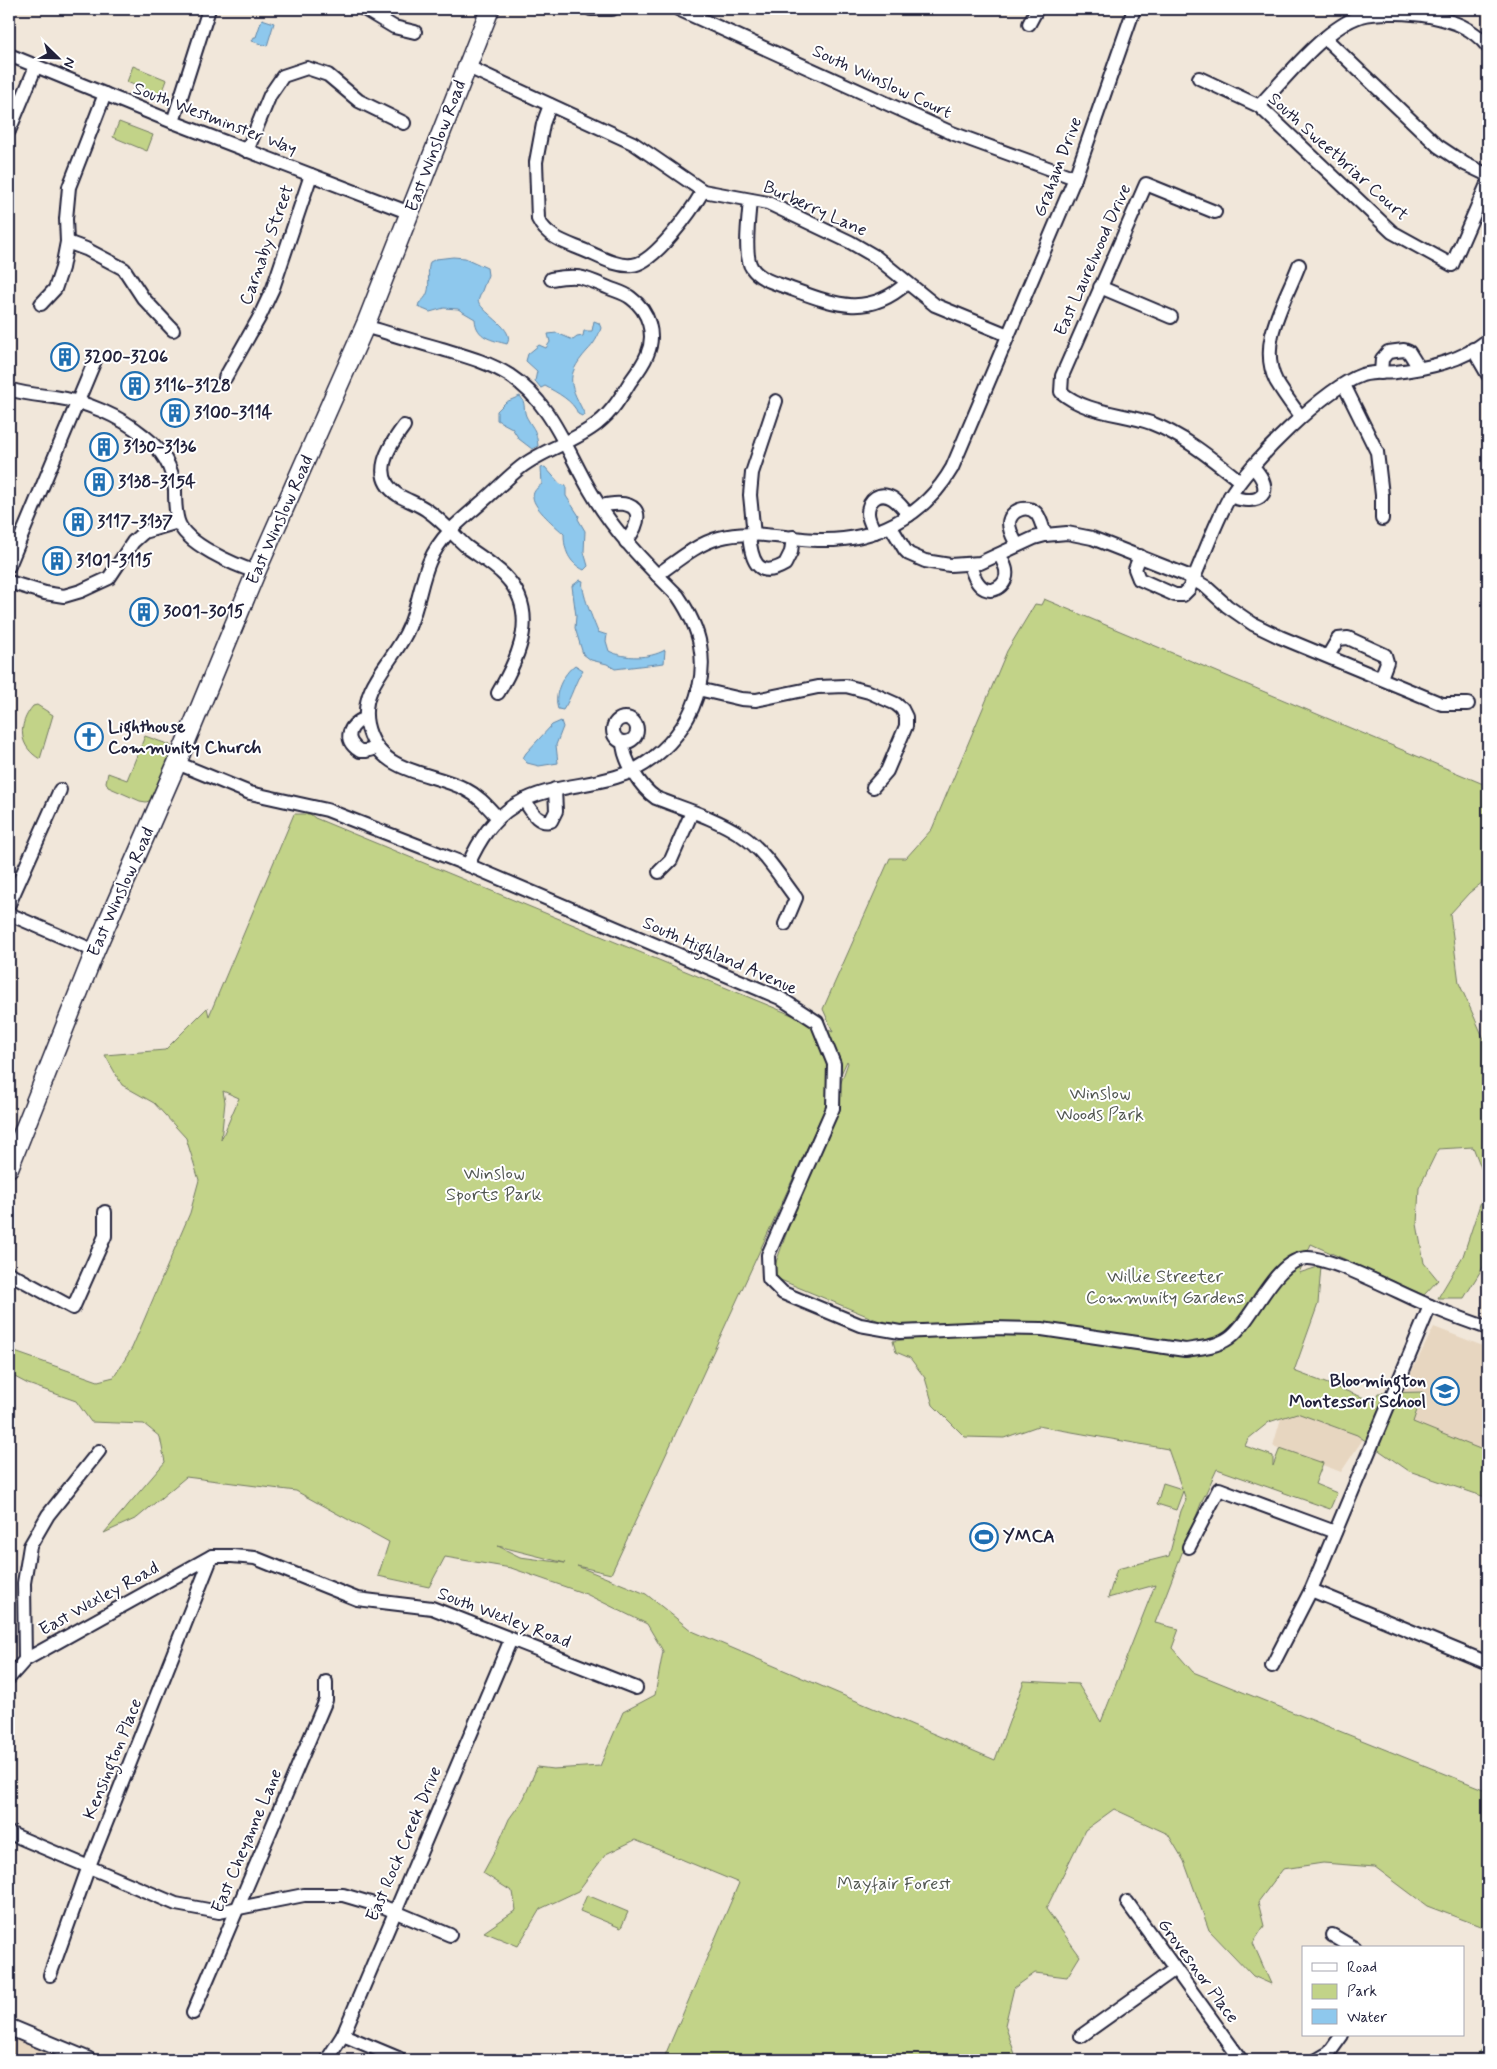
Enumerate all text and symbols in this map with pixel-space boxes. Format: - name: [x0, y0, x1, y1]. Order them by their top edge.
- north arrow: [32, 32, 82, 82]
- street label: South Winslow Court: [808, 39, 956, 125]
- text: N: [59, 55, 79, 70]
- street label: South Westminster Way: [130, 77, 300, 161]
- street label: East Winslow Road: [400, 77, 472, 215]
- street label: South Sweetbriar Court: [1263, 87, 1413, 227]
- street label: Graham Drive: [1028, 114, 1088, 220]
- street label: Burberry Lane: [759, 175, 871, 243]
- street label: East Laurelwood Drive: [1049, 180, 1137, 340]
- street label: Carnaby Street: [234, 181, 300, 309]
- building icon: 3200-3206: [50, 342, 80, 372]
- place label: 3200-3206: [84, 345, 168, 369]
- building icon: 3116-3128: [120, 371, 150, 401]
- place label: 3116-3128: [154, 374, 231, 398]
- building icon: 3100-3114: [160, 398, 190, 428]
- place label: 3100-3114: [194, 401, 273, 425]
- building icon: 3130-3136: [89, 432, 119, 462]
- place label: 3130-3136: [123, 435, 197, 459]
- street label: East Winslow Road: [241, 451, 319, 589]
- building icon: 3138-3154: [84, 467, 114, 497]
- place label: 3138-3154: [118, 470, 196, 494]
- building icon: 3117-3137: [63, 507, 93, 537]
- place label: 3117-3137: [97, 510, 173, 534]
- building icon: 3101-3115: [42, 546, 72, 576]
- place label: 3101-3115: [76, 549, 153, 573]
- building icon: 3001-3015: [129, 597, 159, 627]
- place label: 3001-3015: [163, 600, 245, 624]
- place label: Lighthouse Community Church: [108, 715, 262, 760]
- church icon: Lighthouse Community Church: [74, 722, 104, 752]
- street label: East Winslow Road: [82, 823, 160, 961]
- street label: South Highland Avenue: [638, 911, 801, 1003]
- park label: Winslow Woods Park: [1056, 1082, 1144, 1127]
- park label: Winslow Sports Park: [446, 1162, 542, 1207]
- park label: Willie Streeter Community Gardens: [1086, 1265, 1244, 1310]
- place label: Bloomington Montessori School: [1289, 1369, 1426, 1414]
- school or university icon: Bloomington Montessori School: [1430, 1376, 1460, 1406]
- sports icon: YMCA: [969, 1522, 999, 1552]
- place label: YMCA: [1003, 1525, 1055, 1549]
- street label: East Wexley Road: [35, 1556, 163, 1642]
- street label: South Wexley Road: [434, 1582, 574, 1654]
- street label: Kensington Place: [78, 1695, 150, 1824]
- street label: East Rock Creek Drive: [360, 1763, 448, 1925]
- street label: East Cheyanne Lane: [206, 1765, 288, 1917]
- park label: Mayfair Forest: [837, 1872, 951, 1896]
- street label: Grovesnor Place: [1152, 1914, 1244, 2028]
- legend: [1302, 1946, 1464, 2036]
- text: Road: [1347, 1958, 1377, 1978]
- text: Park: [1347, 1982, 1377, 2002]
- text: Water: [1347, 2008, 1387, 2028]

